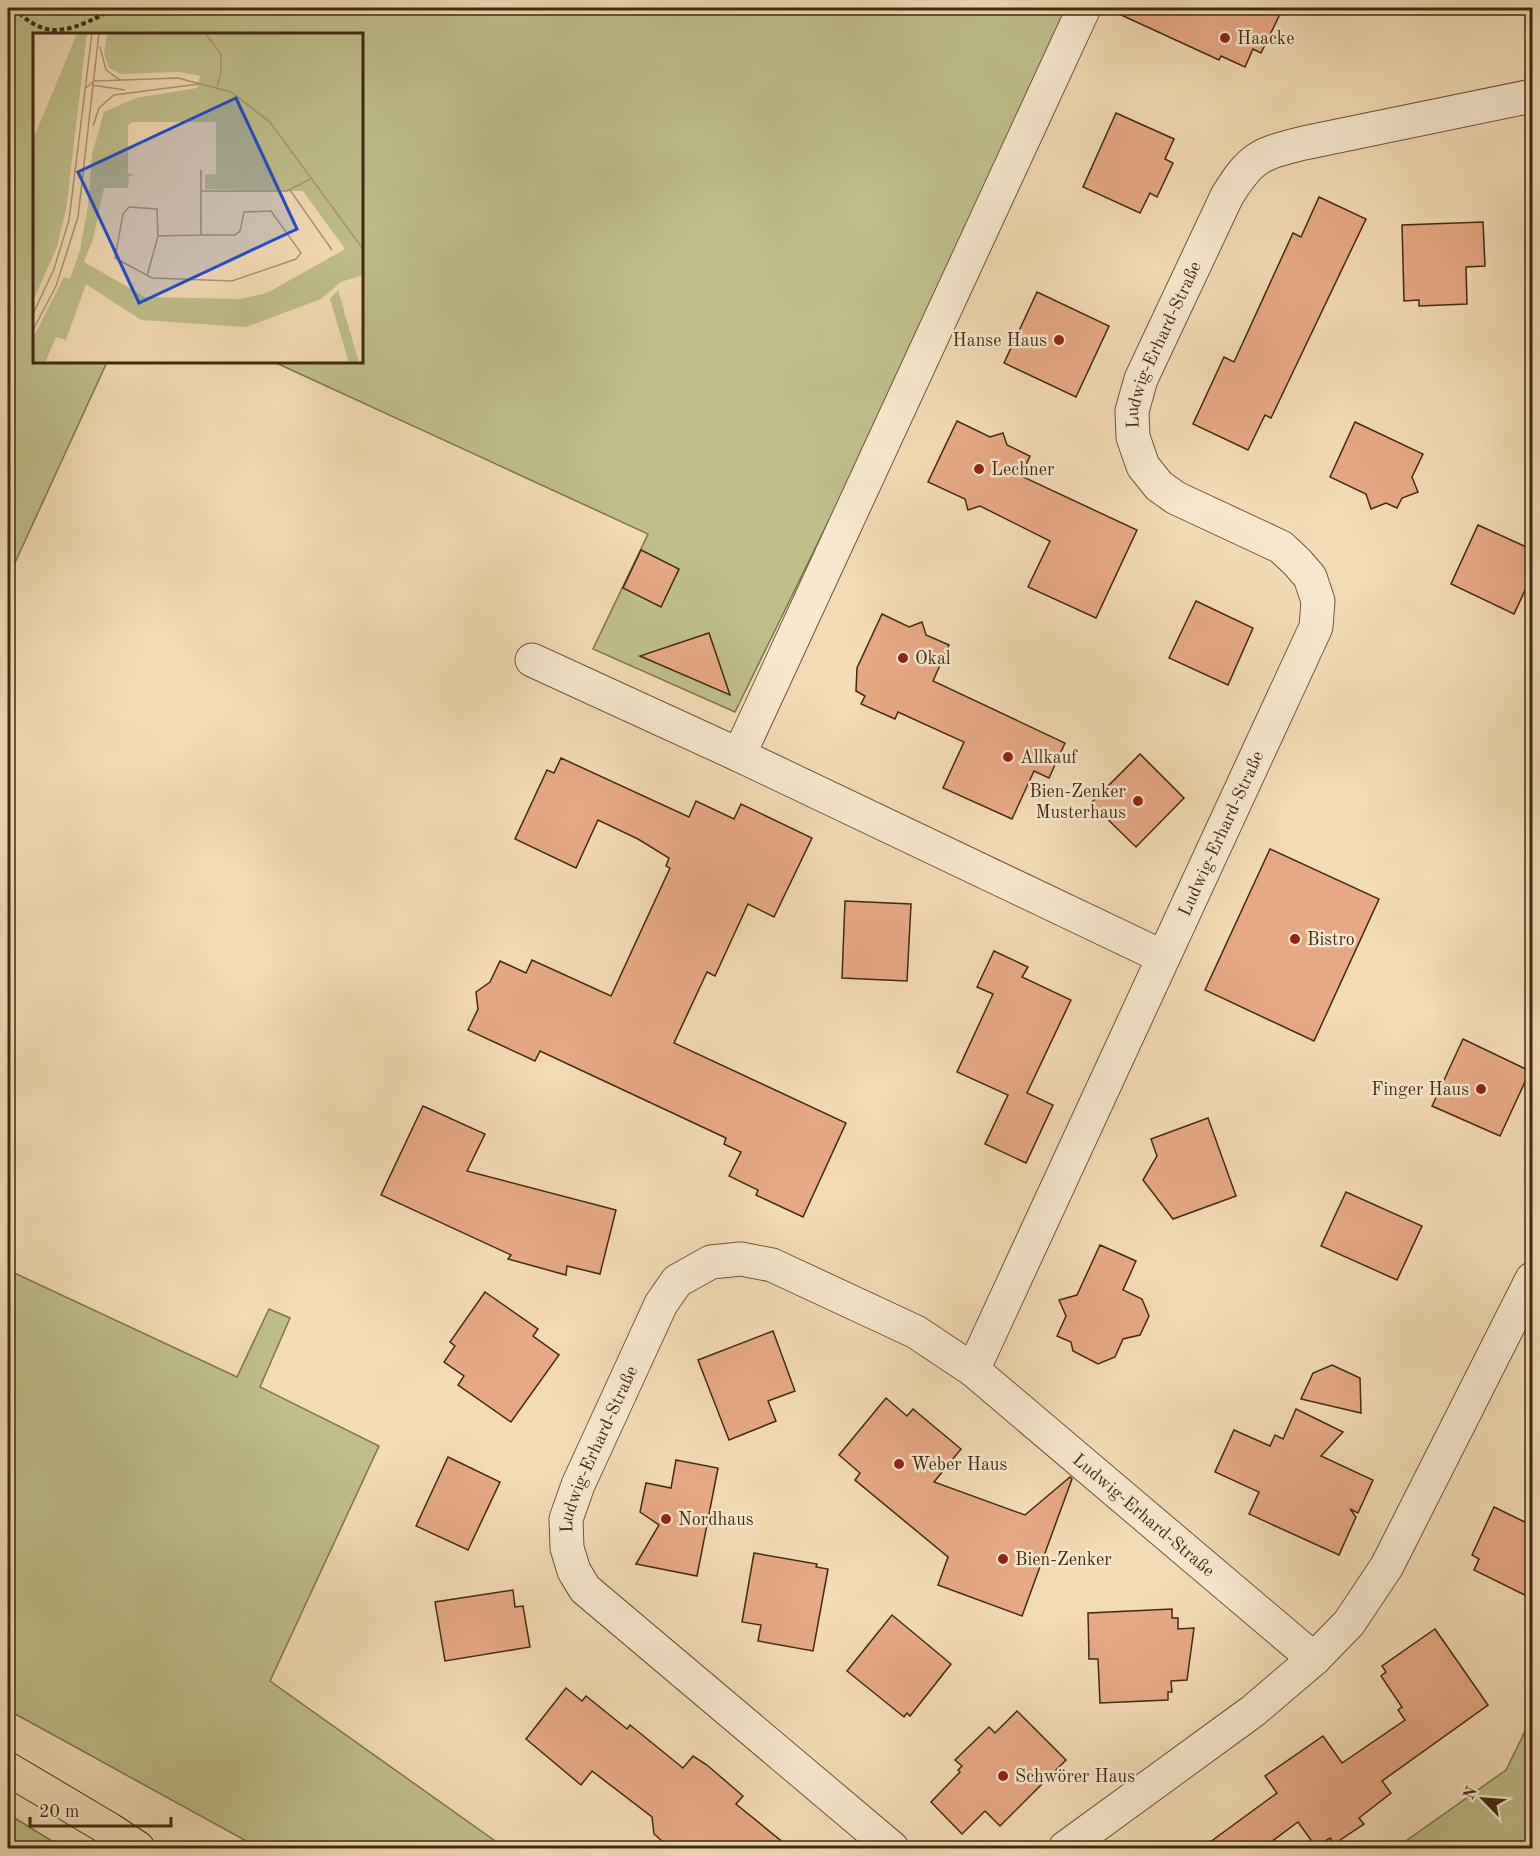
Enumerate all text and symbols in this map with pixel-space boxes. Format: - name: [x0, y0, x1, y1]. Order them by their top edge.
- place label: Haacke: [1237, 30, 1294, 48]
- marker: Haacke: [1218, 31, 1232, 45]
- inset map: [33, 33, 363, 363]
- street label: Ludwig-Erhard-Straße: [1124, 259, 1205, 429]
- place label: Hanse Haus: [953, 332, 1047, 350]
- marker: Hanse Haus: [1052, 333, 1066, 347]
- place label: Lechner: [991, 461, 1055, 479]
- marker: Lechner: [972, 462, 986, 476]
- place label: Okal: [915, 650, 951, 668]
- marker: Okal: [896, 651, 910, 665]
- street label: Ludwig-Erhard-Straße: [1176, 748, 1267, 919]
- place label: Allkauf: [1020, 749, 1078, 767]
- marker: Allkauf: [1001, 750, 1015, 764]
- place label: Bien-Zenker Musterhaus: [1029, 783, 1127, 822]
- marker: Bien-Zenker Musterhaus: [1131, 794, 1145, 808]
- place label: Bistro: [1307, 931, 1355, 949]
- marker: Bistro: [1288, 932, 1302, 946]
- place label: Finger Haus: [1371, 1081, 1469, 1099]
- marker: Finger Haus: [1474, 1082, 1488, 1096]
- street label: Ludwig-Erhard-Straße: [558, 1363, 641, 1533]
- street label: Ludwig-Erhard-Straße: [1069, 1451, 1218, 1581]
- place label: Weber Haus: [911, 1456, 1007, 1474]
- marker: Weber Haus: [892, 1457, 906, 1471]
- place label: Nordhaus: [678, 1511, 754, 1529]
- marker: Nordhaus: [659, 1512, 673, 1526]
- place label: Bien-Zenker: [1015, 1551, 1112, 1569]
- marker: Bien-Zenker: [996, 1552, 1010, 1566]
- place label: Schwörer Haus: [1015, 1768, 1135, 1786]
- marker: Schwörer Haus: [996, 1769, 1010, 1783]
- north arrow: [1453, 1769, 1513, 1829]
- text: N: [1461, 1784, 1481, 1802]
- scale bar: [30, 1790, 171, 1828]
- text: 20 m: [39, 1803, 79, 1821]

